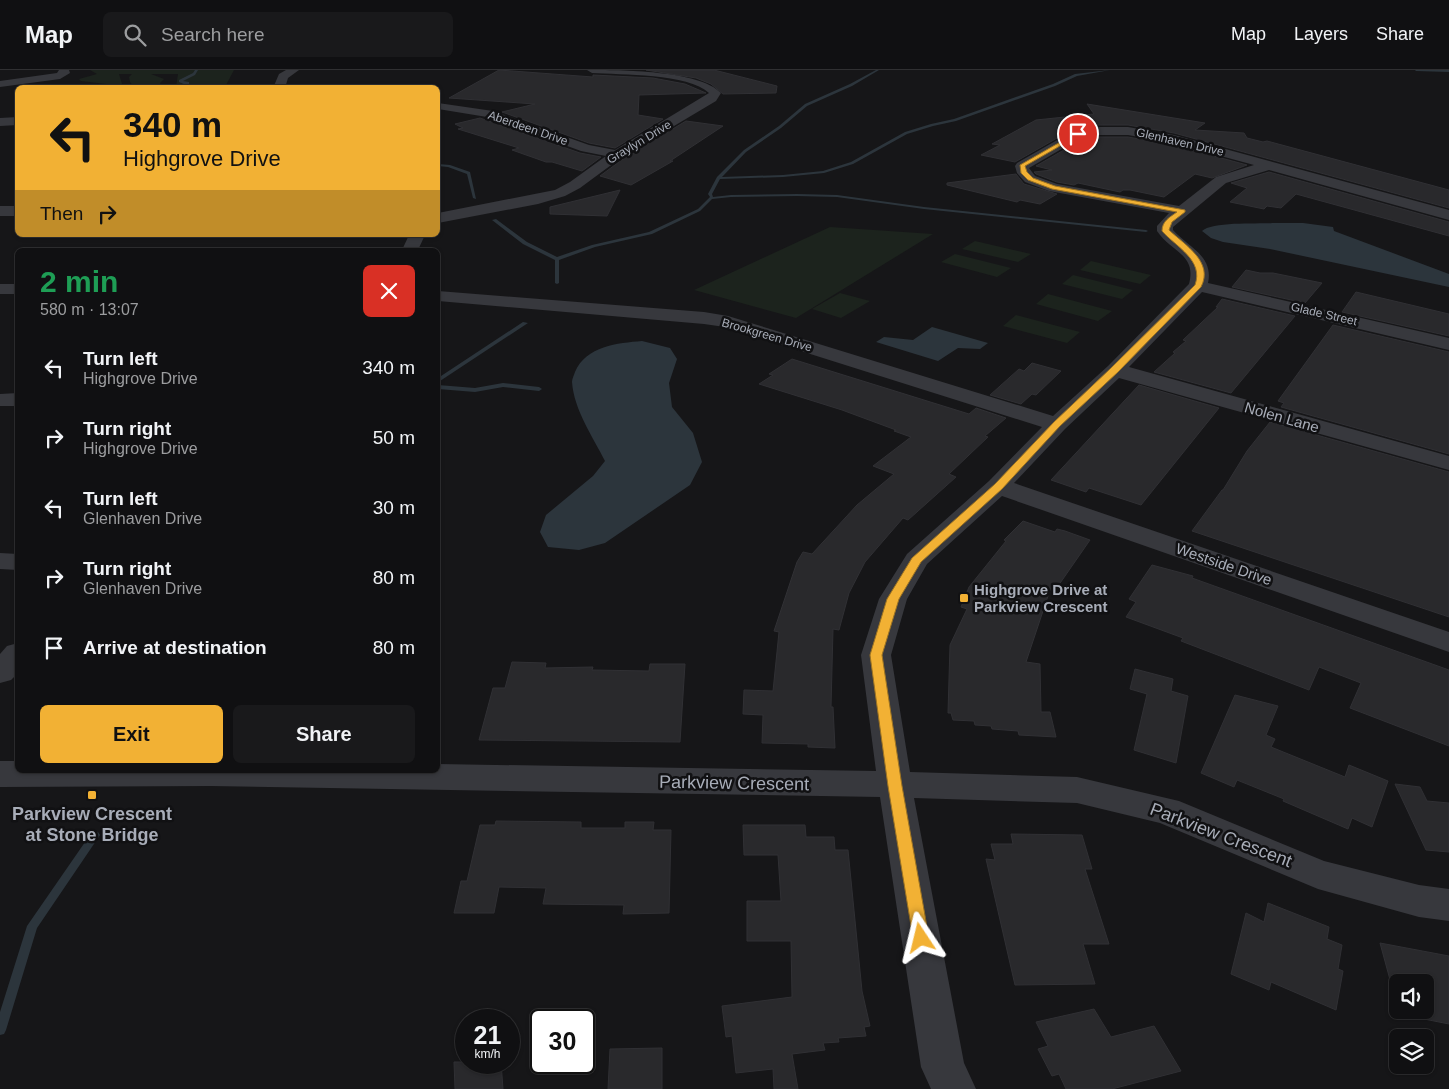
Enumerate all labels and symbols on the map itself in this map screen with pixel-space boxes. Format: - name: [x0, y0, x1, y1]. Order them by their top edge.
- street label: Aberdeen Drive: [486, 108, 570, 148]
- pin: [1057, 113, 1099, 155]
- street label: Graylyn Drive: [604, 117, 674, 167]
- street label: Glenhaven Drive: [1135, 125, 1225, 159]
- street label: Glade Street: [1290, 300, 1359, 329]
- street label: Brookgreen Drive: [720, 315, 814, 355]
- street label: Nolen Lane: [1243, 398, 1321, 436]
- street label: Westside Drive: [1174, 540, 1274, 588]
- place label: Highgrove Drive at Parkview Crescent: [974, 581, 1107, 615]
- marker: Highgrove Drive at Parkview Crescent: [958, 592, 970, 604]
- street label: Parkview Crescent: [659, 772, 809, 794]
- marker: Parkview Crescent at Stone Bridge: [86, 789, 98, 801]
- street label: Parkview Crescent: [1147, 799, 1295, 871]
- place label: Parkview Crescent at Stone Bridge: [12, 804, 172, 845]
- position arrow: [894, 911, 946, 963]
- speed limit sign: 30: [530, 1009, 595, 1074]

